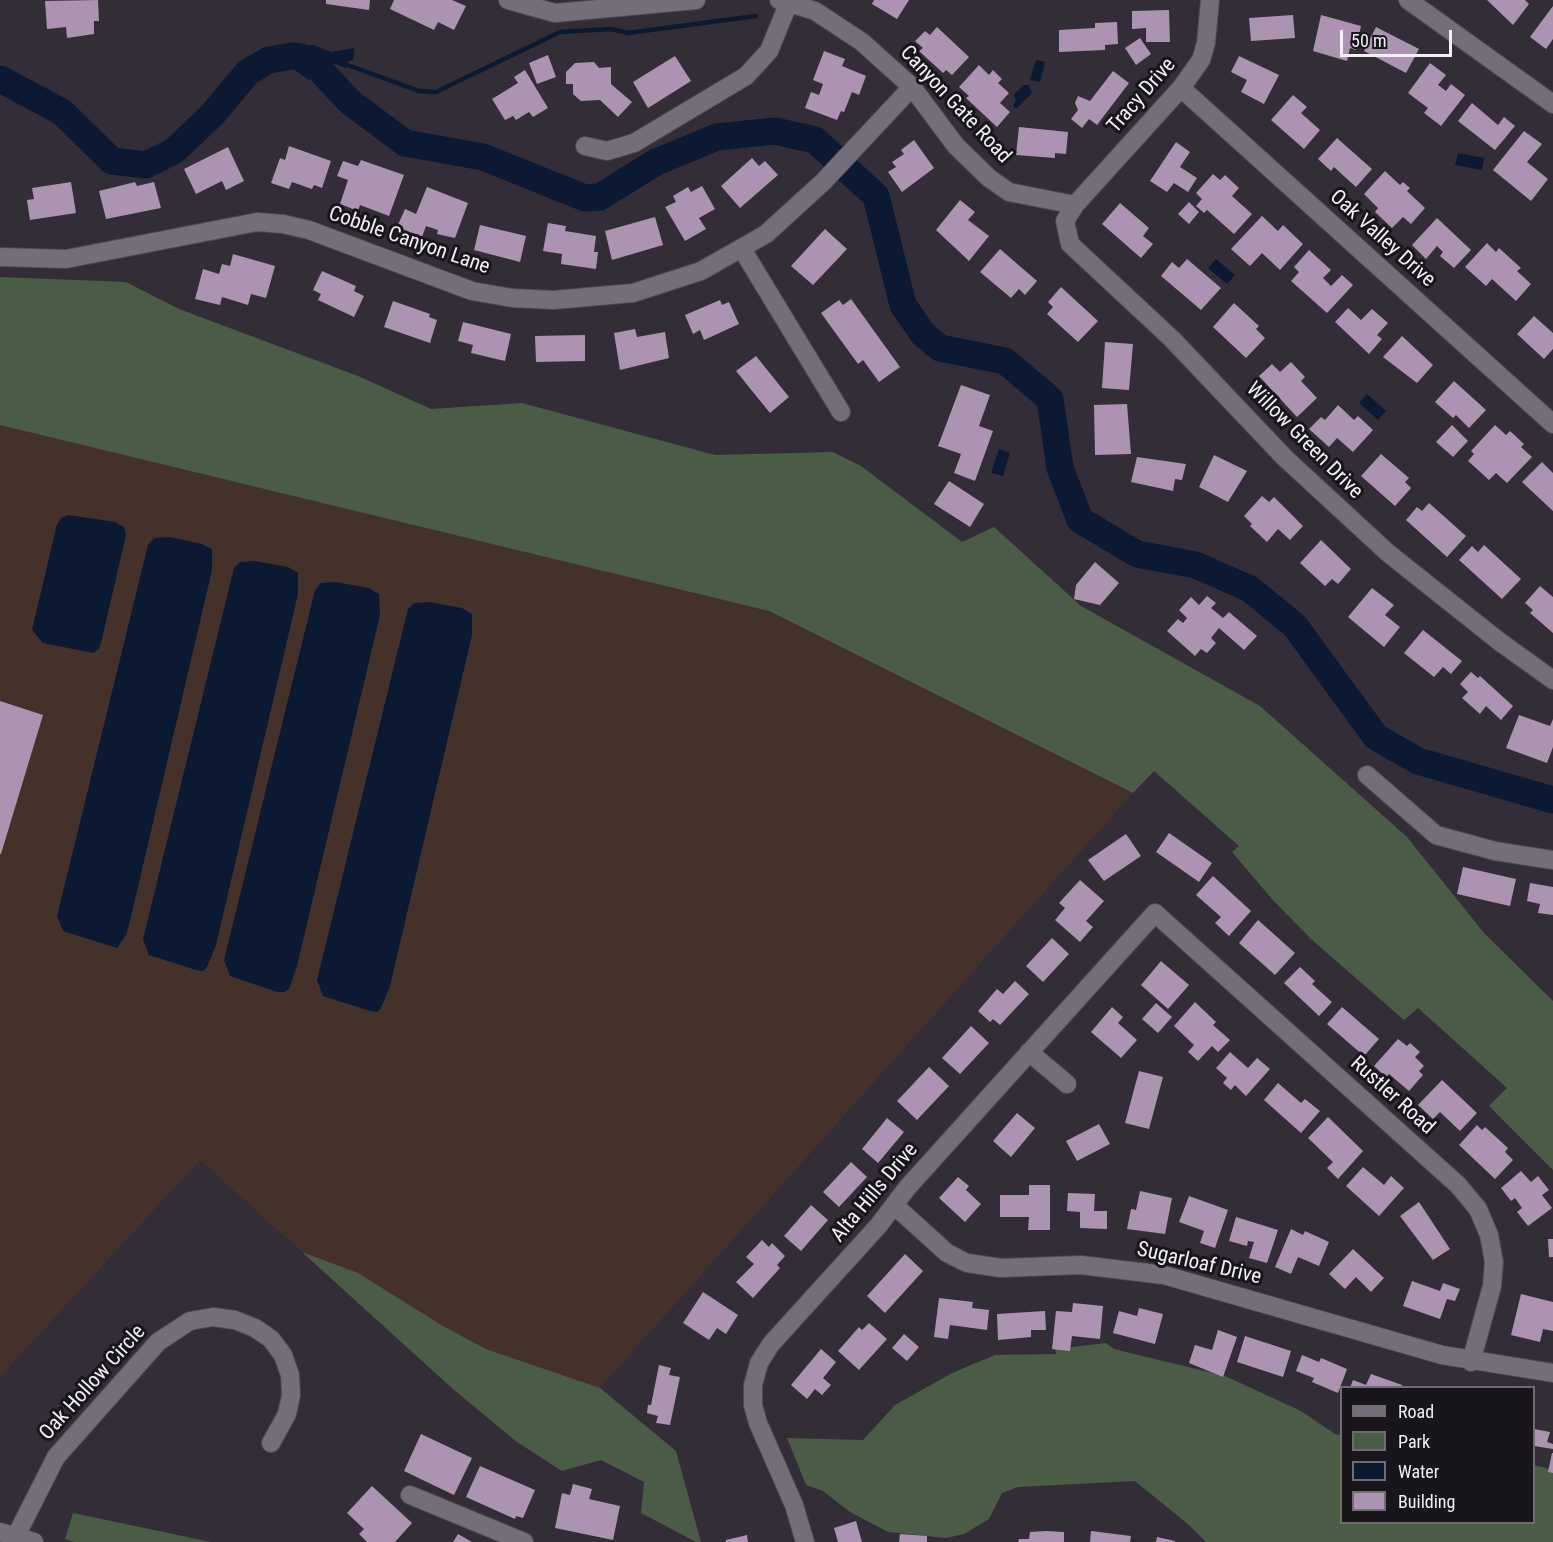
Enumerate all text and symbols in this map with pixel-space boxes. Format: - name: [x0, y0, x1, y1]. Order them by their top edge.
- scale bar: [1343, 18, 1456, 56]
- text: 50 m: [1351, 30, 1386, 51]
- street label: Canyon Gate Road: [894, 41, 1016, 169]
- street label: Tracy Drive: [1103, 53, 1181, 139]
- street label: Oak Valley Drive: [1324, 185, 1440, 293]
- street label: Cobble Canyon Lane: [325, 202, 493, 280]
- street label: Willow Green Drive: [1240, 377, 1368, 505]
- street label: Rustler Road: [1345, 1051, 1439, 1141]
- street label: Alta Hills Drive: [826, 1138, 924, 1248]
- street label: Sugarloaf Drive: [1134, 1237, 1264, 1291]
- street label: Oak Hollow Circle: [35, 1320, 151, 1446]
- legend: [1340, 1386, 1535, 1524]
- text: Road: [1398, 1401, 1434, 1422]
- text: Park: [1398, 1431, 1430, 1452]
- text: Water: [1398, 1461, 1439, 1482]
- text: Building: [1398, 1491, 1455, 1512]

